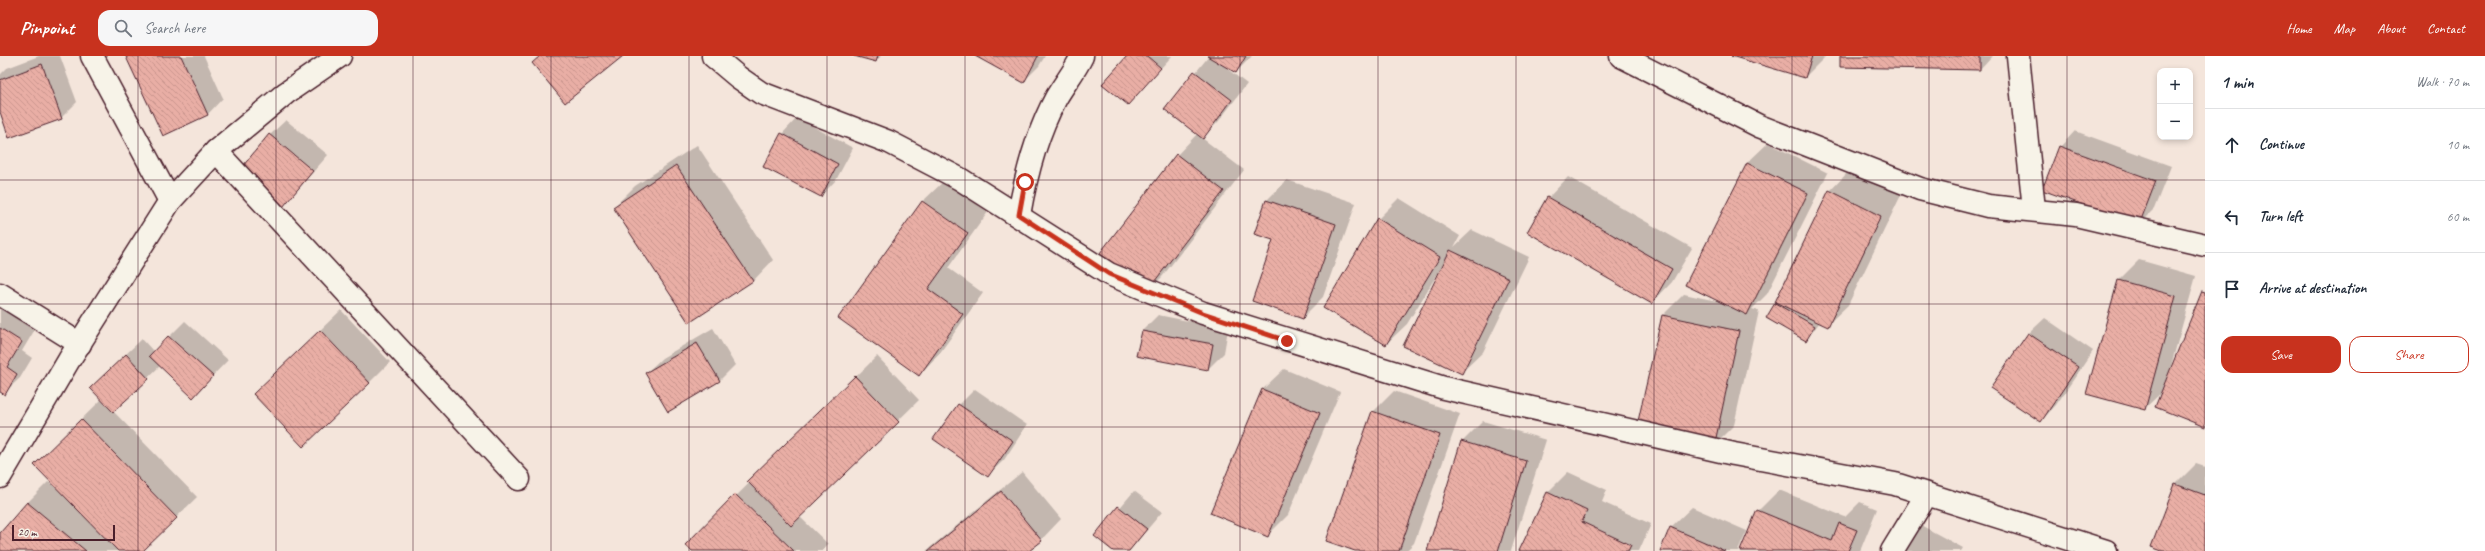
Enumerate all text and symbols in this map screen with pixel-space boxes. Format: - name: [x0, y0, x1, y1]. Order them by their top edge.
- search box: [98, 10, 378, 46]
- text: Pinpoint: [20, 16, 74, 40]
- icon: search: [112, 17, 134, 39]
- text: Search here: [144, 19, 205, 38]
- text: Home: [2286, 20, 2312, 37]
- text: Map: [2334, 20, 2355, 37]
- text: About: [2377, 20, 2405, 37]
- text: Contact: [2427, 20, 2465, 37]
- map controls: [2157, 68, 2193, 140]
- button: +: [2157, 68, 2193, 104]
- text: 1 min: [2221, 72, 2254, 93]
- text: Walk · 70 m: [2416, 74, 2469, 90]
- button: −: [2157, 104, 2193, 140]
- icon: ahead: [2221, 134, 2243, 156]
- text: Continue: [2259, 135, 2304, 154]
- text: 10 m: [2447, 137, 2469, 153]
- route start: [1016, 173, 1034, 191]
- icon: left: [2221, 206, 2243, 228]
- text: Turn left: [2259, 207, 2302, 226]
- text: 60 m: [2447, 209, 2469, 225]
- icon: arrive: [2221, 278, 2243, 300]
- text: Arrive at destination: [2259, 279, 2366, 298]
- route end: [1278, 332, 1296, 350]
- button: Save: [2221, 336, 2341, 373]
- button: Share: [2349, 336, 2469, 373]
- scale bar: [12, 523, 115, 542]
- text: 20 m: [18, 525, 37, 539]

